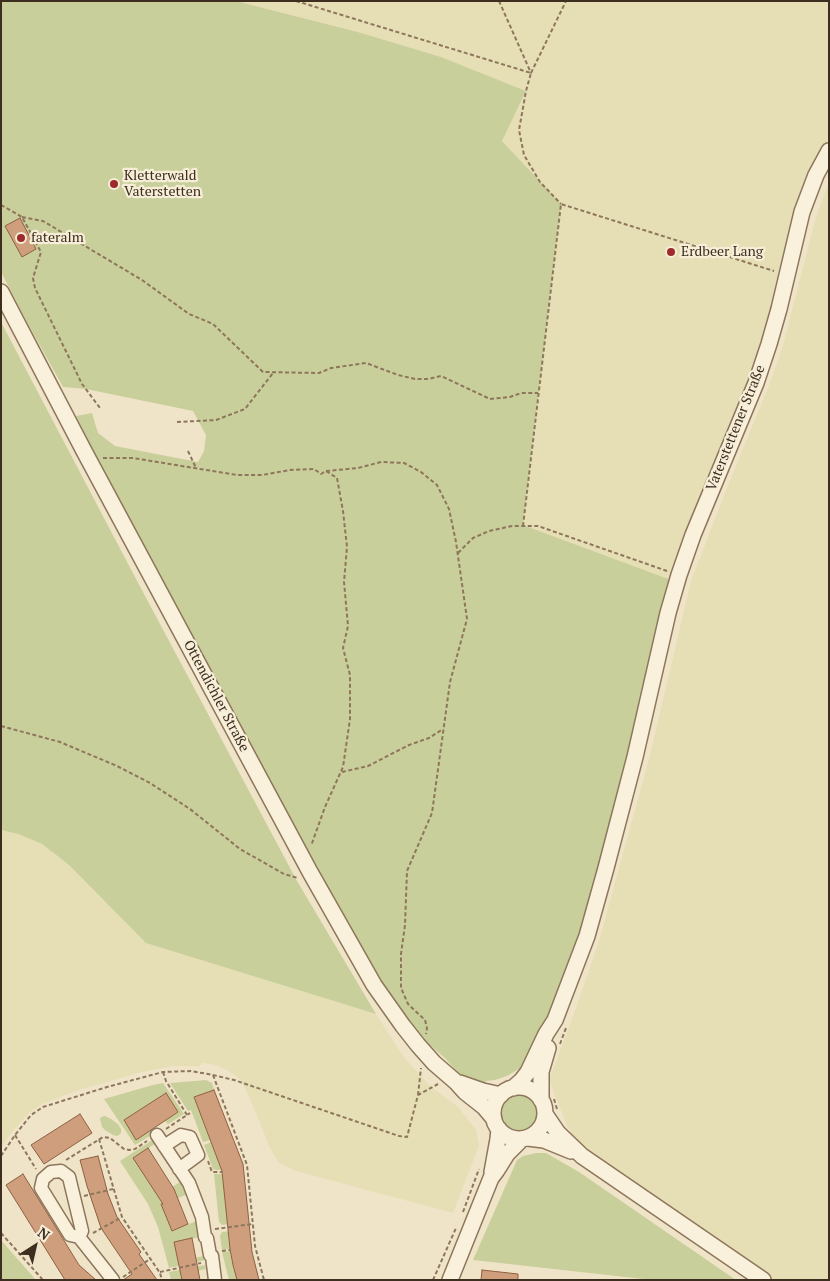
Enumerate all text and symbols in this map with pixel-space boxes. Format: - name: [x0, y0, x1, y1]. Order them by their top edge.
- place label: Kletterwald Vaterstetten: [124, 168, 201, 200]
- marker: Kletterwald Vaterstetten: [108, 178, 120, 190]
- place label: fateralm: [31, 230, 84, 246]
- marker: fateralm: [15, 232, 27, 244]
- place label: Erdbeer Lang: [681, 244, 763, 260]
- marker: Erdbeer Lang: [665, 246, 677, 258]
- street label: Vaterstettener Straße: [703, 363, 769, 493]
- street label: Ottendichler Straße: [179, 637, 253, 755]
- north arrow: [10, 1221, 60, 1271]
- text: N: [34, 1222, 54, 1244]

